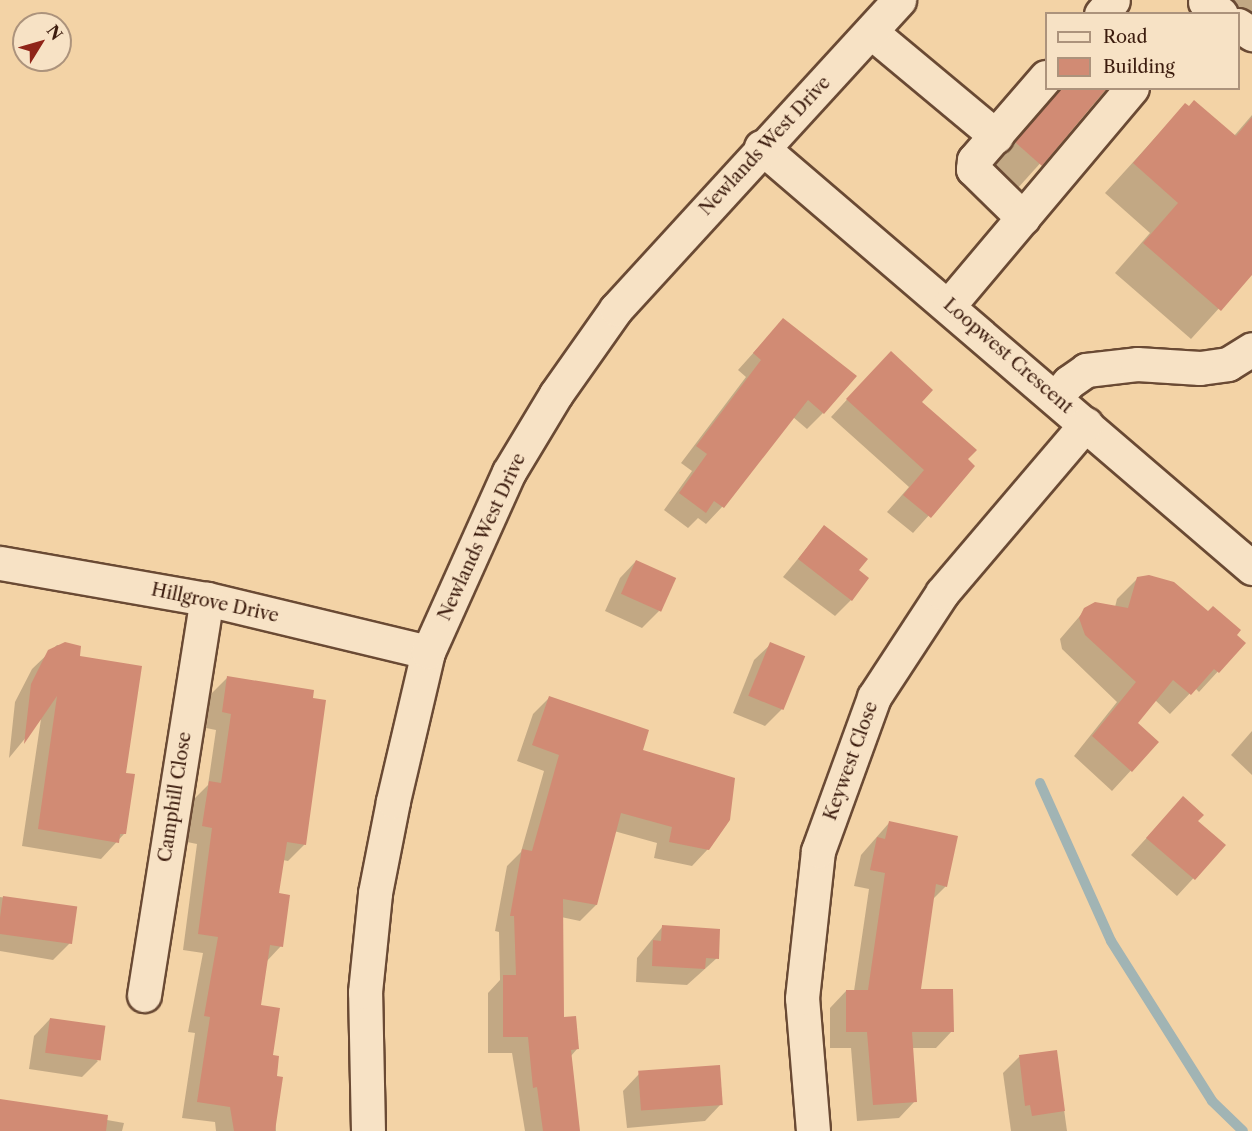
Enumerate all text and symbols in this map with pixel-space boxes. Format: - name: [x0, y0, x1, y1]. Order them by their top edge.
- north arrow: [12, 12, 72, 72]
- legend: [1045, 12, 1240, 90]
- text: N: [43, 21, 67, 44]
- text: Road: [1103, 26, 1148, 48]
- text: Building: [1103, 56, 1175, 78]
- street label: Newlands West Drive: [695, 72, 835, 220]
- street label: Loopwest Crescent: [939, 294, 1077, 418]
- street label: Newlands West Drive: [434, 450, 530, 624]
- street label: Hillgrove Drive: [149, 579, 281, 627]
- street label: Keywest Close: [819, 699, 883, 823]
- street label: Camphill Close: [154, 730, 196, 864]

